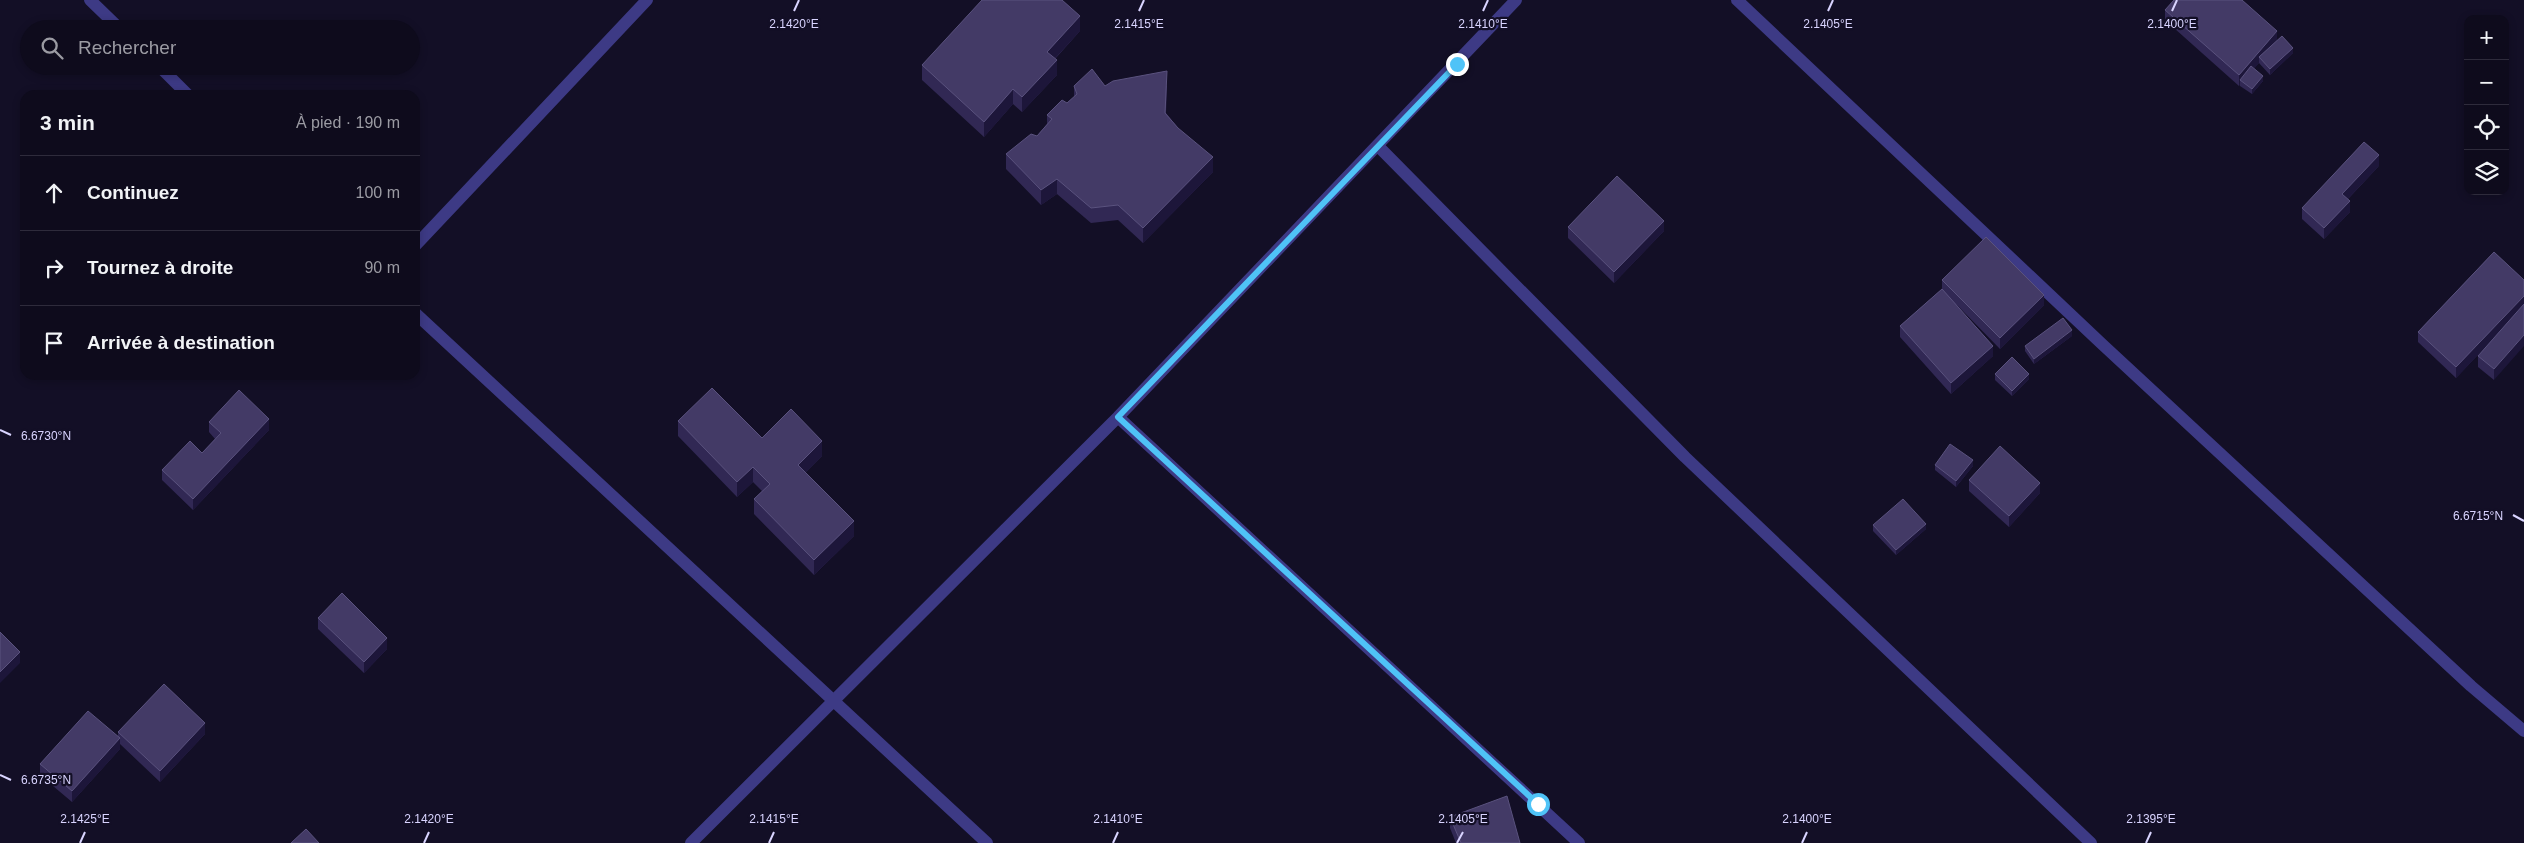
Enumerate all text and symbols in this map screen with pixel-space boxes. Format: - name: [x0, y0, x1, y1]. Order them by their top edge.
- map controls: [2464, 15, 2509, 195]
- button: +: [2464, 15, 2509, 60]
- text: 2.1420°E: [769, 17, 819, 31]
- text: 2.1415°E: [1114, 17, 1164, 31]
- text: 2.1410°E: [1458, 17, 1508, 31]
- text: 2.1405°E: [1803, 17, 1853, 31]
- text: 2.1400°E: [2147, 17, 2197, 31]
- search box: [20, 20, 420, 75]
- icon: search: [38, 34, 66, 62]
- text: Rechercher: [78, 37, 176, 58]
- route end: [1446, 53, 1469, 76]
- button: −: [2464, 60, 2509, 105]
- button: locate: [2464, 105, 2509, 150]
- text: 3 min: [40, 111, 95, 134]
- text: À pied · 190 m: [296, 114, 400, 131]
- button: layers: [2464, 150, 2509, 195]
- icon: ahead: [40, 179, 68, 207]
- text: Continuez: [87, 182, 179, 203]
- text: 100 m: [356, 184, 400, 201]
- icon: right: [40, 254, 68, 282]
- text: Tournez à droite: [87, 257, 233, 278]
- text: 90 m: [364, 259, 400, 276]
- icon: arrive: [40, 329, 68, 357]
- text: Arrivée à destination: [87, 332, 275, 353]
- text: 6.6730°N: [21, 429, 71, 443]
- text: 6.6715°N: [2453, 509, 2503, 523]
- text: 6.6735°N: [21, 773, 71, 787]
- route start: [1527, 793, 1550, 816]
- text: 2.1425°E: [60, 812, 110, 826]
- text: 2.1420°E: [404, 812, 454, 826]
- text: 2.1415°E: [749, 812, 799, 826]
- text: 2.1410°E: [1093, 812, 1143, 826]
- text: 2.1405°E: [1438, 812, 1488, 826]
- text: 2.1400°E: [1782, 812, 1832, 826]
- text: 2.1395°E: [2126, 812, 2176, 826]

